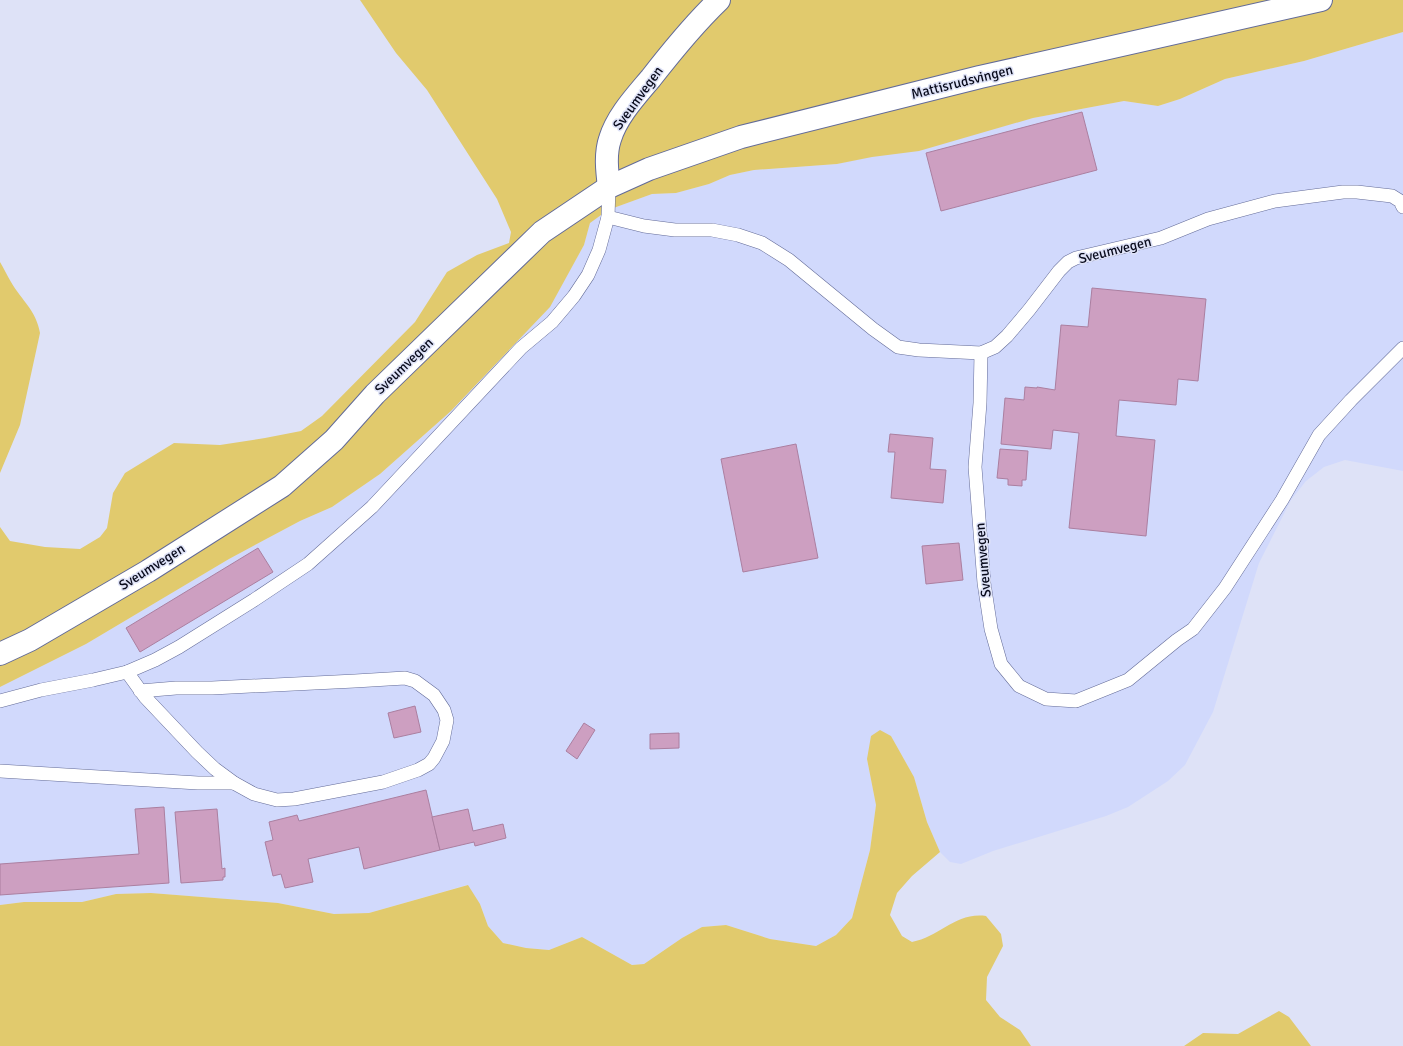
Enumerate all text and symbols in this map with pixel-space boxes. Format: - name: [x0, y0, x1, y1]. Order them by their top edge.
- street label: Mattisrudsvingen: [909, 61, 1015, 103]
- street label: Sveumvegen: [609, 63, 667, 133]
- street label: Sveumvegen: [1077, 233, 1153, 267]
- street label: Sveumvegen: [371, 334, 437, 398]
- street label: Sveumvegen: [971, 522, 995, 598]
- street label: Sveumvegen: [116, 540, 188, 594]

